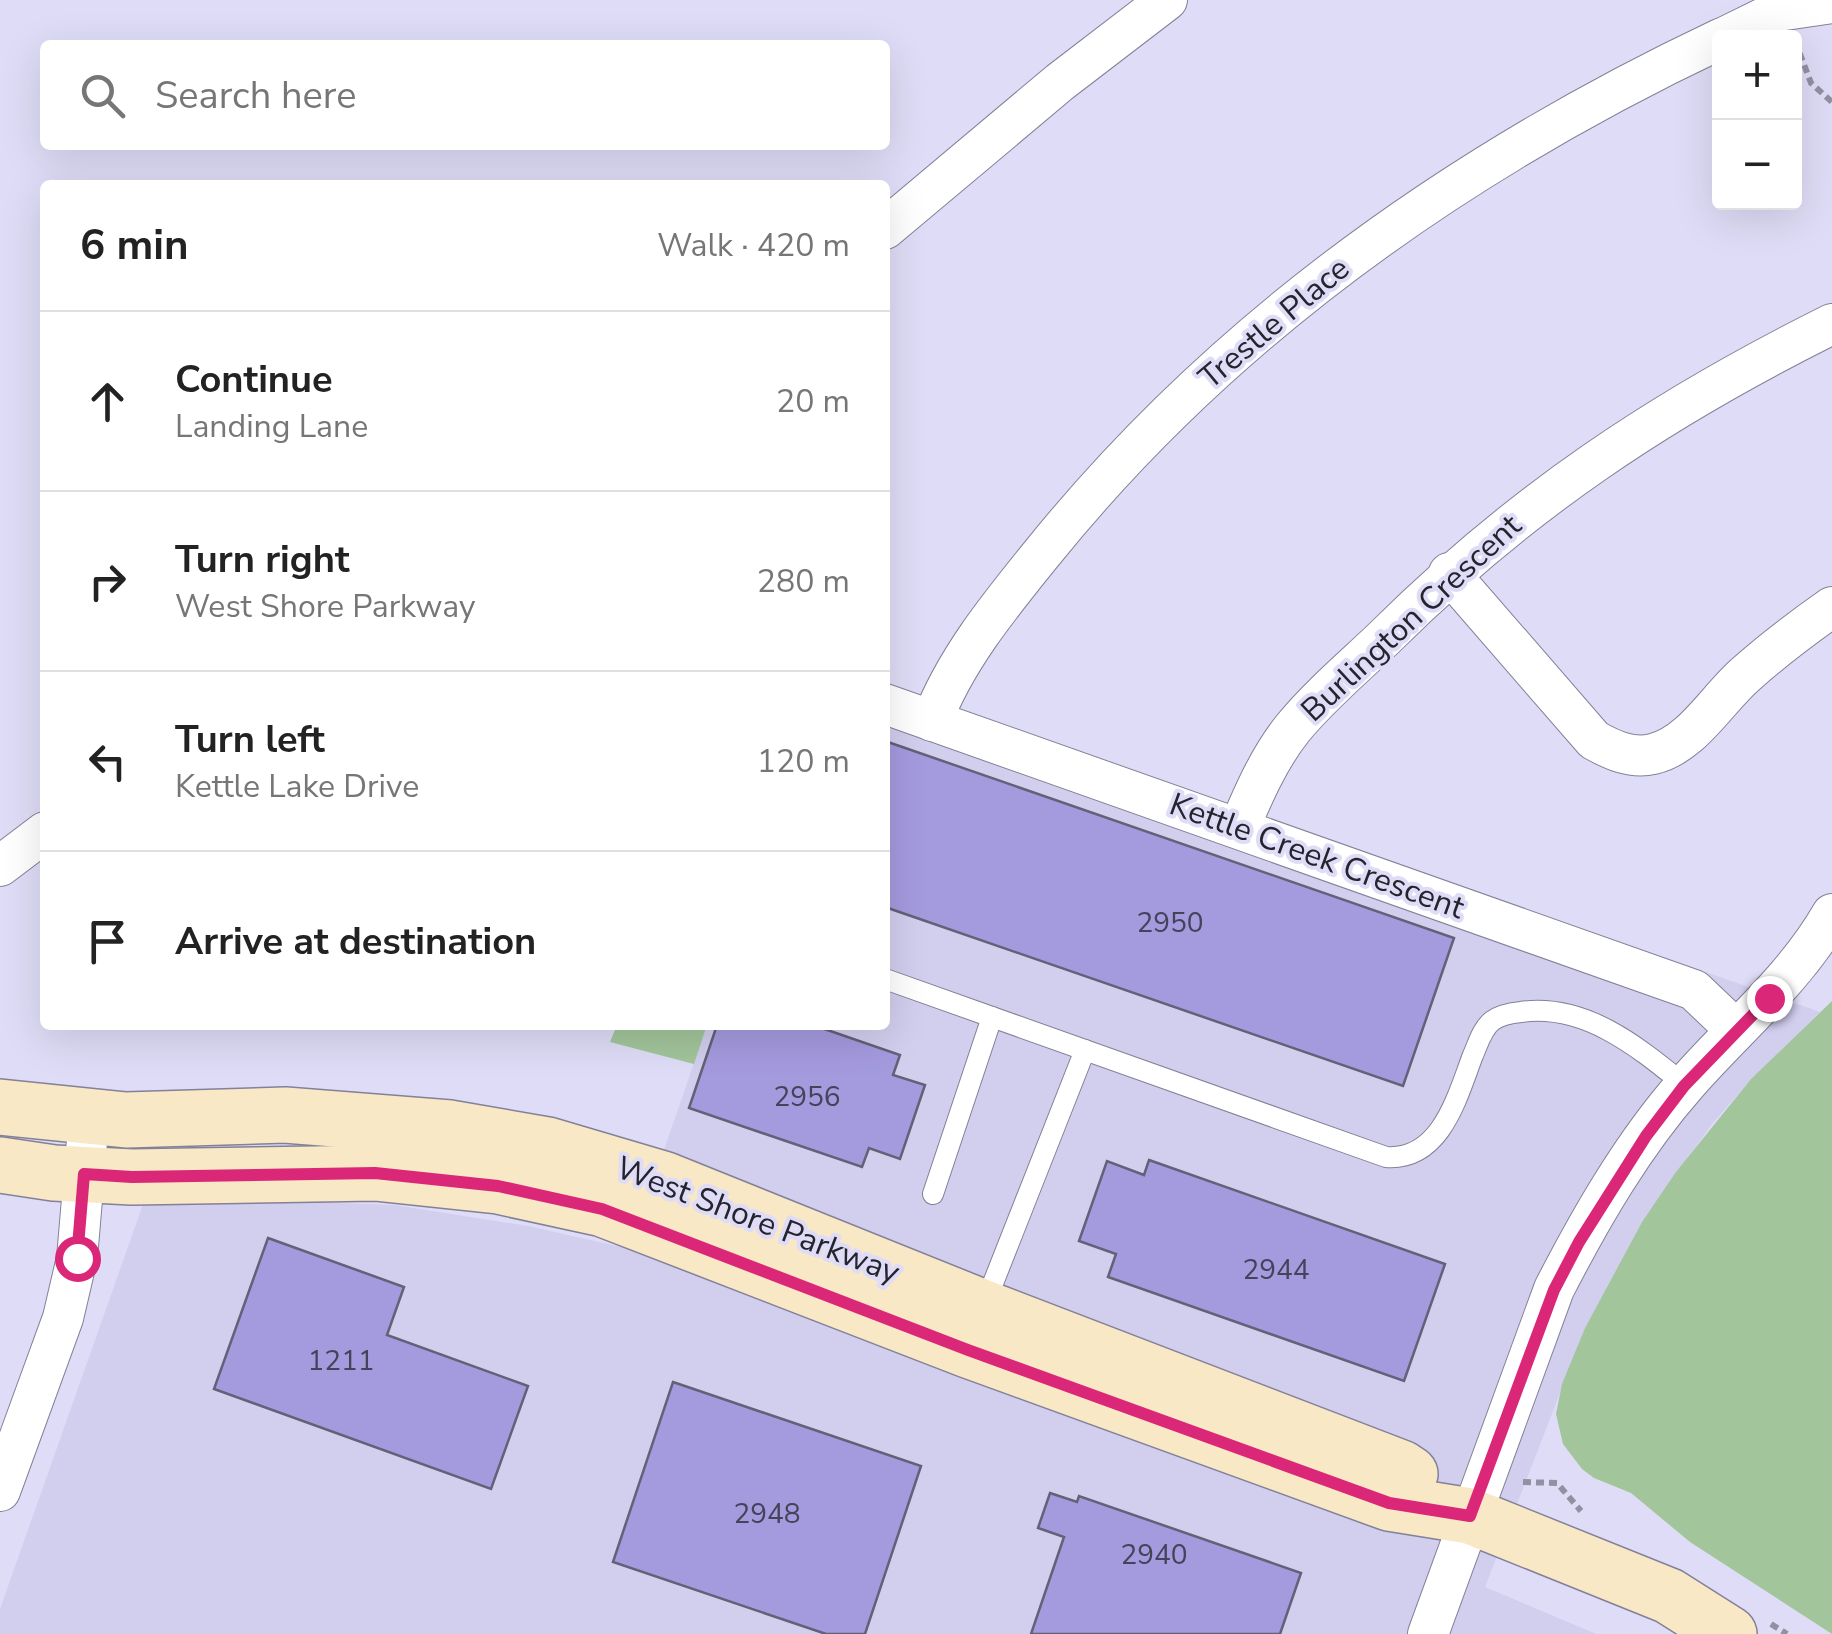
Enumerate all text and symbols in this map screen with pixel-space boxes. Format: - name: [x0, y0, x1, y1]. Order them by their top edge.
- map controls: [1712, 30, 1802, 210]
- button: +: [1712, 30, 1802, 120]
- search box: [40, 40, 890, 150]
- icon: search: [75, 68, 130, 123]
- text: Search here: [155, 70, 356, 121]
- button: −: [1712, 120, 1802, 210]
- text: 6 min: [80, 217, 189, 274]
- text: Walk · 420 m: [657, 224, 850, 267]
- street label: Trestle Place: [1190, 247, 1358, 399]
- text: Continue: [175, 354, 333, 405]
- icon: ahead: [80, 374, 135, 429]
- text: 20 m: [776, 380, 850, 423]
- text: Landing Lane: [175, 405, 368, 448]
- street label: Burlington Crescent: [1292, 504, 1531, 731]
- text: Turn right: [175, 534, 350, 585]
- icon: right: [80, 554, 135, 609]
- text: 280 m: [757, 560, 850, 603]
- text: West Shore Parkway: [175, 585, 475, 628]
- text: Turn left: [175, 714, 325, 765]
- icon: left: [80, 734, 135, 789]
- text: 120 m: [757, 740, 850, 783]
- text: Kettle Lake Drive: [175, 765, 419, 808]
- street label: Kettle Creek Crescent: [1164, 783, 1471, 930]
- house number: 2950: [1136, 904, 1204, 942]
- icon: arrive: [80, 914, 135, 969]
- text: Arrive at destination: [175, 916, 536, 967]
- route end: [1747, 976, 1793, 1022]
- house number: 2956: [773, 1078, 841, 1116]
- street label: West Shore Parkway: [610, 1146, 906, 1294]
- route start: [55, 1236, 101, 1282]
- house number: 2944: [1242, 1251, 1310, 1289]
- house number: 1211: [307, 1342, 375, 1380]
- house number: 2948: [733, 1495, 801, 1533]
- house number: 2940: [1120, 1536, 1188, 1574]

